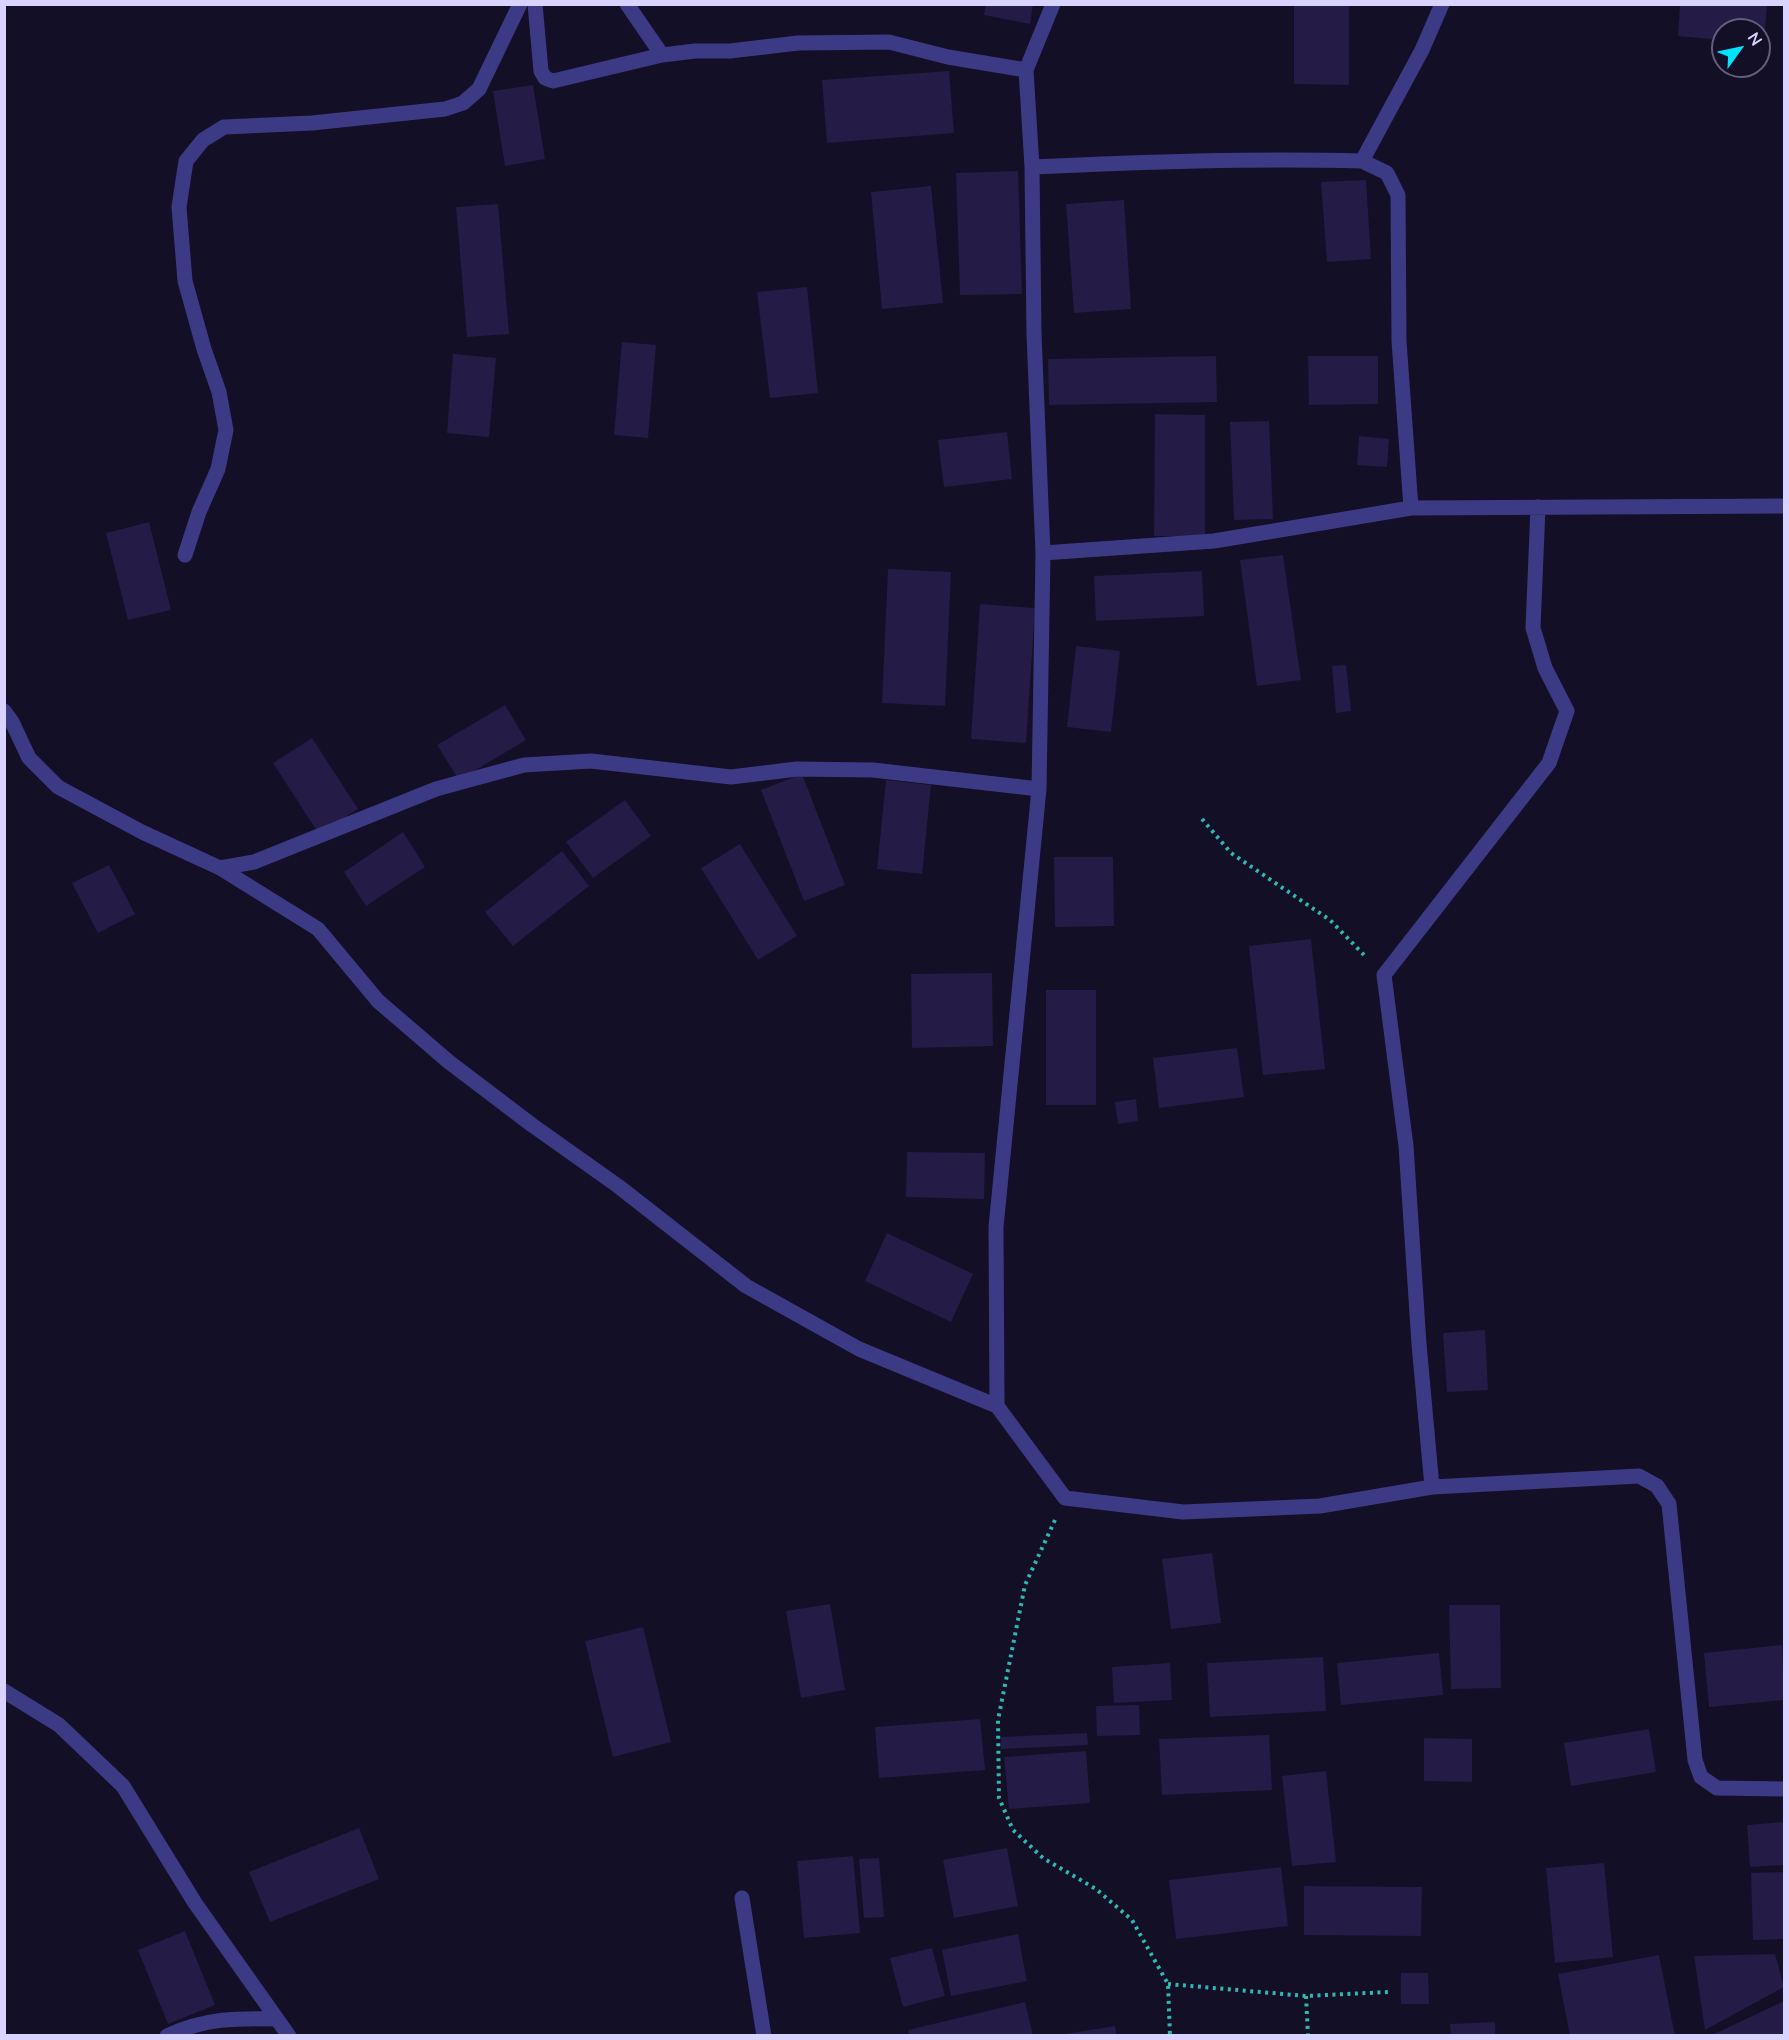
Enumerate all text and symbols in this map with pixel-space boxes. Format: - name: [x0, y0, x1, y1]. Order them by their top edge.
- north arrow: [1711, 18, 1771, 78]
- text: N: [1742, 28, 1767, 50]

